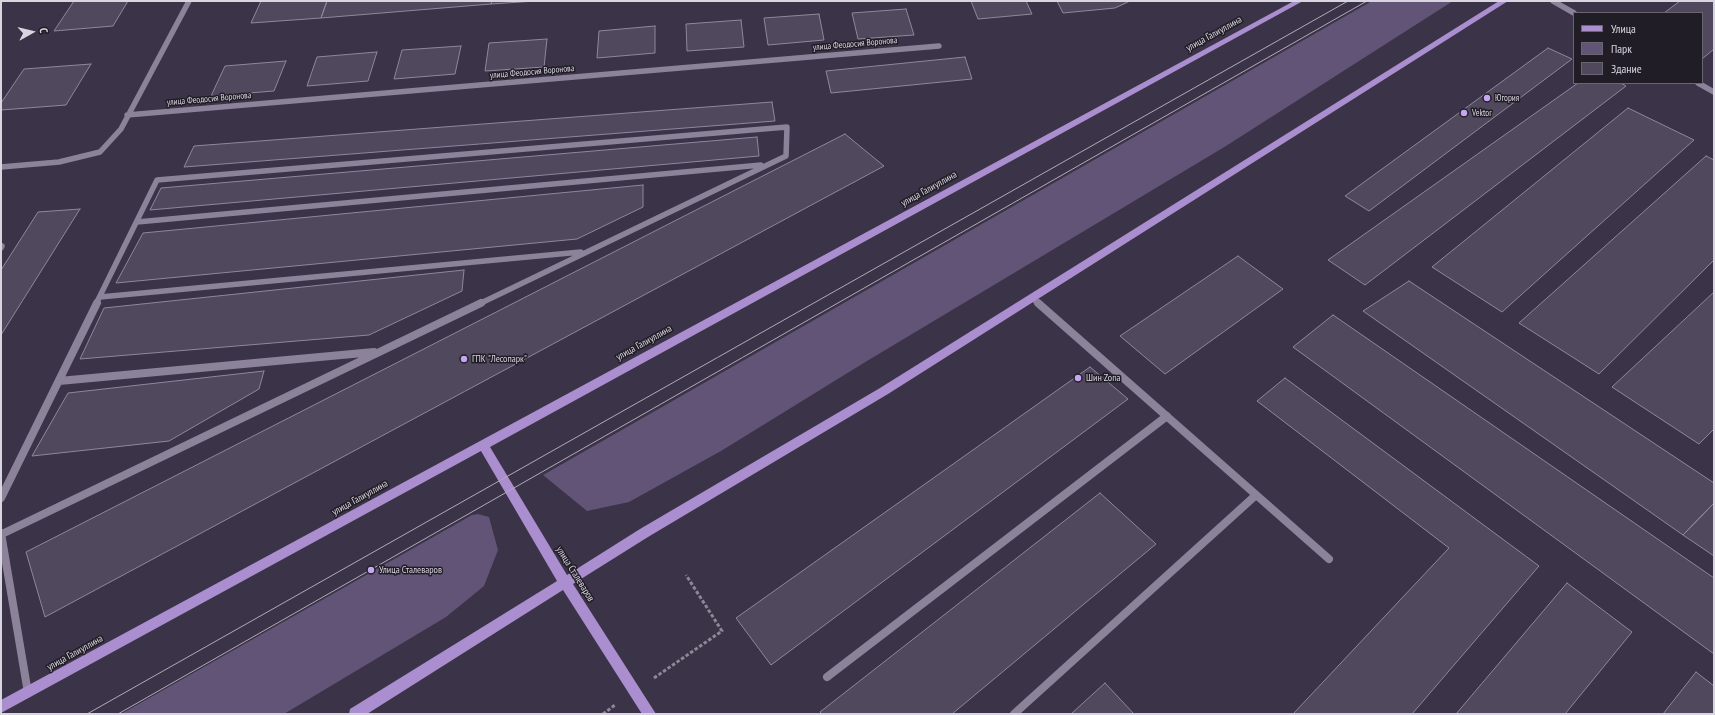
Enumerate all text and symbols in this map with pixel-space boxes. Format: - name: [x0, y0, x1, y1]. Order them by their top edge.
- north arrow: [12, 12, 52, 52]
- legend: [1573, 12, 1703, 84]
- street label: улица Галиуллина: [1184, 14, 1244, 54]
- text: Улица: [1611, 21, 1636, 36]
- text: С: [37, 27, 51, 34]
- street label: улица Феодосия Воронова: [812, 35, 898, 53]
- text: Парк: [1611, 41, 1632, 56]
- text: Здание: [1611, 61, 1642, 76]
- street label: улица Феодосия Воронова: [489, 63, 575, 81]
- street label: улица Феодосия Воронова: [166, 90, 252, 108]
- marker: Югория: [1482, 93, 1492, 103]
- place label: Югория: [1495, 93, 1519, 103]
- marker: Vektor: [1459, 108, 1469, 118]
- place label: Vektor: [1472, 108, 1492, 118]
- street label: улица Галиуллина: [899, 169, 959, 209]
- street label: улица Галиуллина: [614, 323, 674, 363]
- place label: ГПК "Лесопарк": [472, 353, 527, 365]
- marker: ГПК "Лесопарк": [459, 354, 469, 364]
- place label: Шин Zona: [1086, 372, 1121, 384]
- marker: Шин Zona: [1073, 373, 1083, 383]
- street label: улица Галиуллина: [330, 478, 390, 518]
- street label: улица Сталеваров: [553, 544, 597, 604]
- place label: Улица Сталеваров: [379, 564, 442, 576]
- marker: Улица Сталеваров: [366, 565, 376, 575]
- street label: улица Галиуллина: [45, 633, 105, 673]

